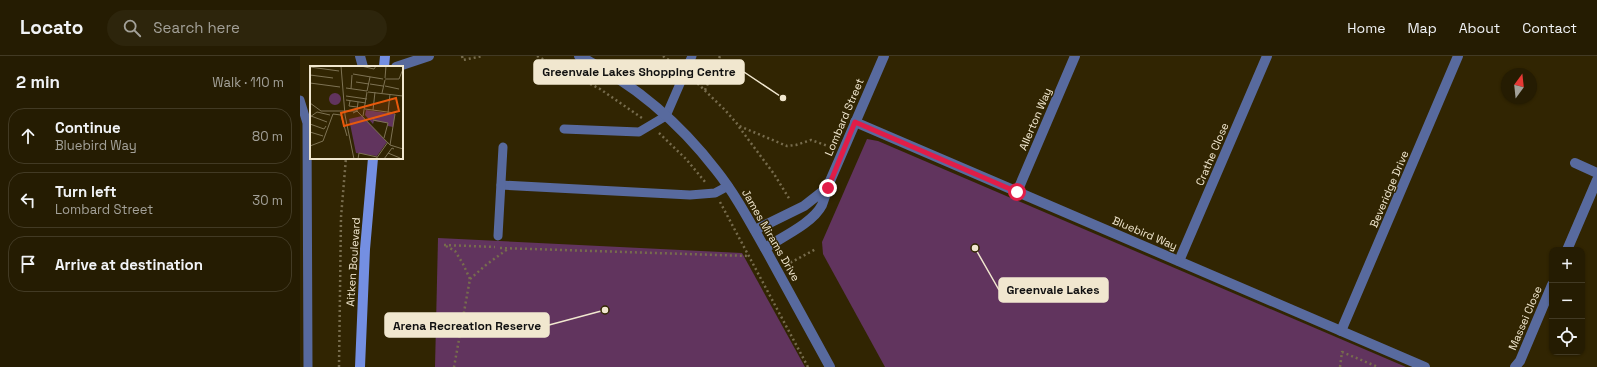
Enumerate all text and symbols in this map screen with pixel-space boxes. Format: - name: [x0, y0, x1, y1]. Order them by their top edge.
- search box: [107, 10, 387, 46]
- text: Locato: [20, 15, 83, 40]
- icon: search: [121, 17, 143, 39]
- text: Search here: [153, 18, 240, 37]
- text: Home: [1347, 19, 1385, 37]
- text: Map: [1407, 19, 1437, 37]
- text: About: [1459, 19, 1500, 37]
- text: Contact: [1522, 19, 1577, 37]
- callout: Greenvale Lakes Shopping Centre: [534, 60, 744, 84]
- text: Greenvale Lakes Shopping Centre: [542, 64, 736, 80]
- inset map: [310, 66, 403, 159]
- north arrow: [1501, 68, 1537, 104]
- text: 2 min: [16, 71, 60, 93]
- text: Walk · 110 m: [212, 74, 284, 91]
- street label: Lombard Street: [821, 76, 867, 158]
- street label: Allerton Way: [1016, 86, 1054, 152]
- text: Continue: [55, 118, 121, 137]
- street label: Crathe Close: [1192, 120, 1232, 188]
- icon: ahead: [17, 125, 39, 147]
- text: 80 m: [252, 128, 283, 145]
- text: Bluebird Way: [55, 137, 137, 154]
- street label: Beveridge Drive: [1366, 148, 1412, 230]
- route end: [819, 179, 837, 197]
- text: Turn left: [55, 182, 117, 201]
- route start: [1008, 183, 1026, 201]
- street label: James Mirams Drive: [739, 186, 803, 284]
- icon: left: [17, 189, 39, 211]
- text: 30 m: [252, 192, 283, 209]
- text: Lombard Street: [55, 201, 153, 218]
- street label: Bluebird Way: [1110, 213, 1180, 253]
- street label: Aitken Boulevard: [343, 217, 363, 307]
- map controls: [1549, 247, 1585, 355]
- button: +: [1549, 247, 1585, 283]
- icon: arrive: [17, 253, 39, 275]
- text: Arrive at destination: [55, 255, 203, 274]
- callout: Greenvale Lakes: [999, 278, 1108, 302]
- text: Greenvale Lakes: [1006, 282, 1100, 298]
- button: −: [1549, 283, 1585, 319]
- street label: Massei Close: [1505, 284, 1545, 352]
- callout: Arena Recreation Reserve: [385, 313, 549, 337]
- text: Arena Recreation Reserve: [393, 318, 541, 334]
- button: locate: [1549, 319, 1585, 355]

